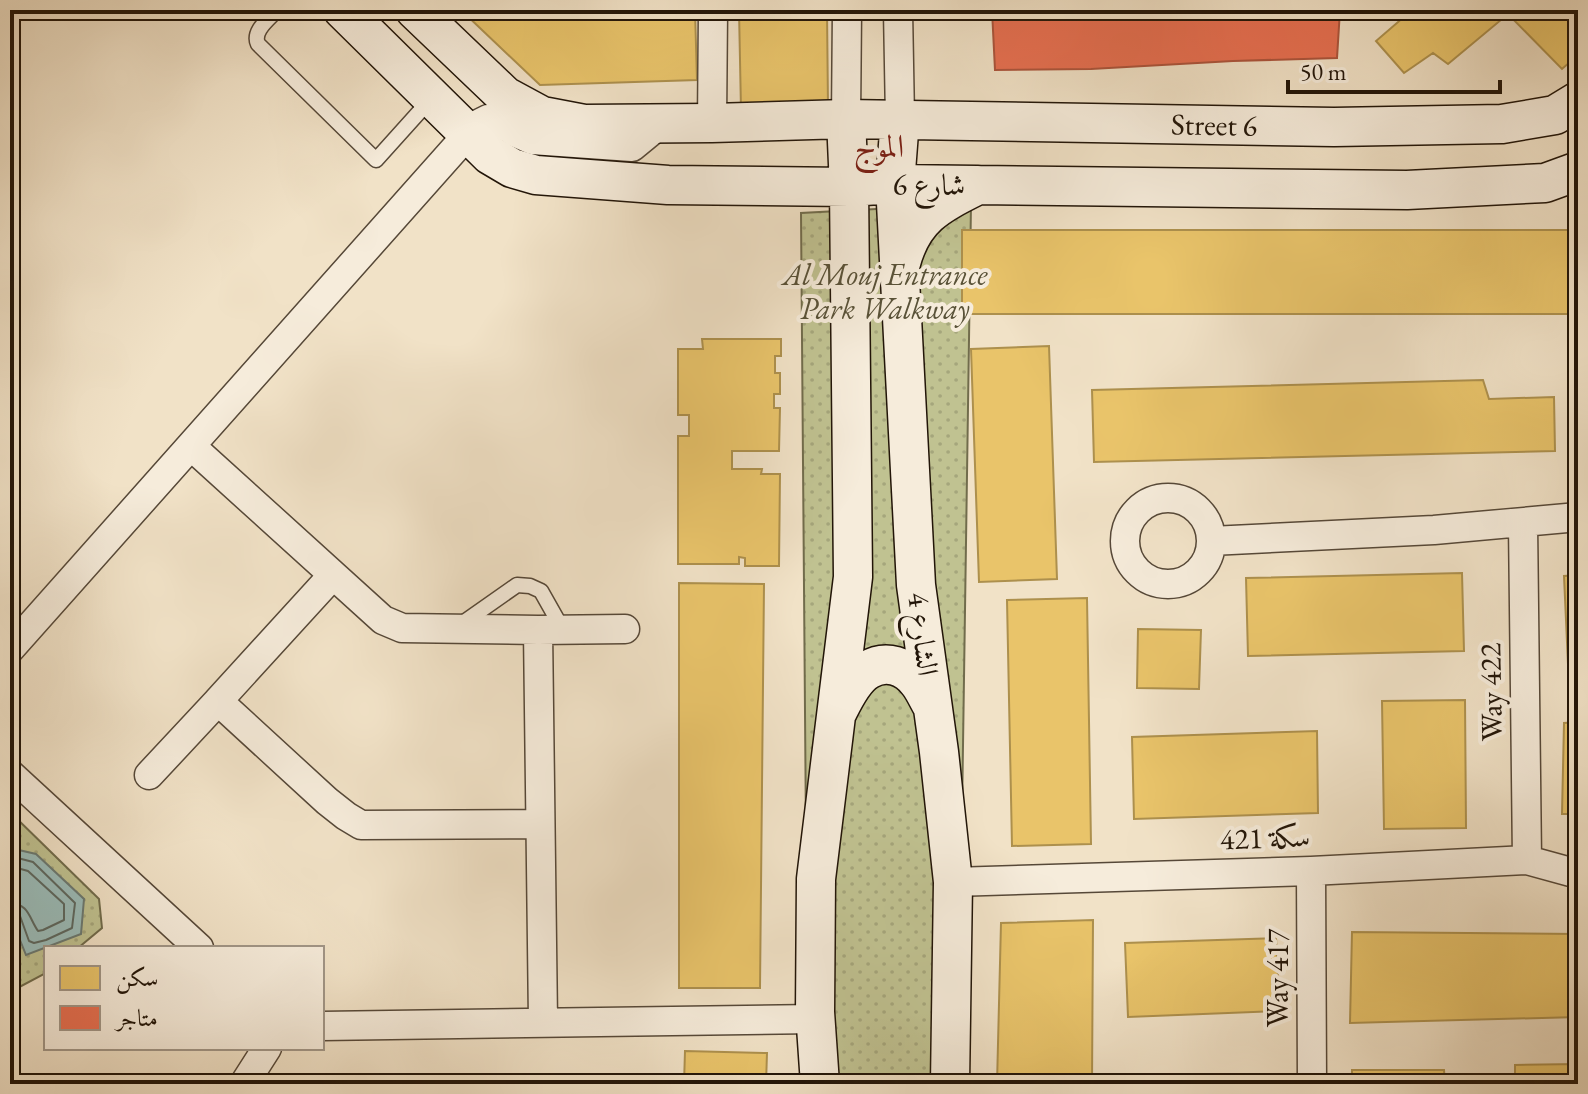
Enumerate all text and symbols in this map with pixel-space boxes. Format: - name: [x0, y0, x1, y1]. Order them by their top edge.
- scale bar: [1288, 44, 1500, 94]
- text: 50 m: [1300, 56, 1347, 87]
- street label: Street 6: [1171, 104, 1257, 145]
- district label: الموج: [854, 125, 904, 174]
- street label: شارع 6: [893, 165, 965, 210]
- park label: Al Mouj Entrance Park Walkway: [780, 255, 988, 328]
- street label: الشارع 4: [893, 590, 948, 679]
- street label: Way 422: [1470, 642, 1511, 742]
- street label: سكة 421: [1219, 816, 1311, 859]
- street label: Way 417: [1258, 928, 1297, 1027]
- legend: [44, 946, 324, 1050]
- text: سكن: [116, 962, 159, 994]
- text: متاجر: [113, 1002, 158, 1033]

